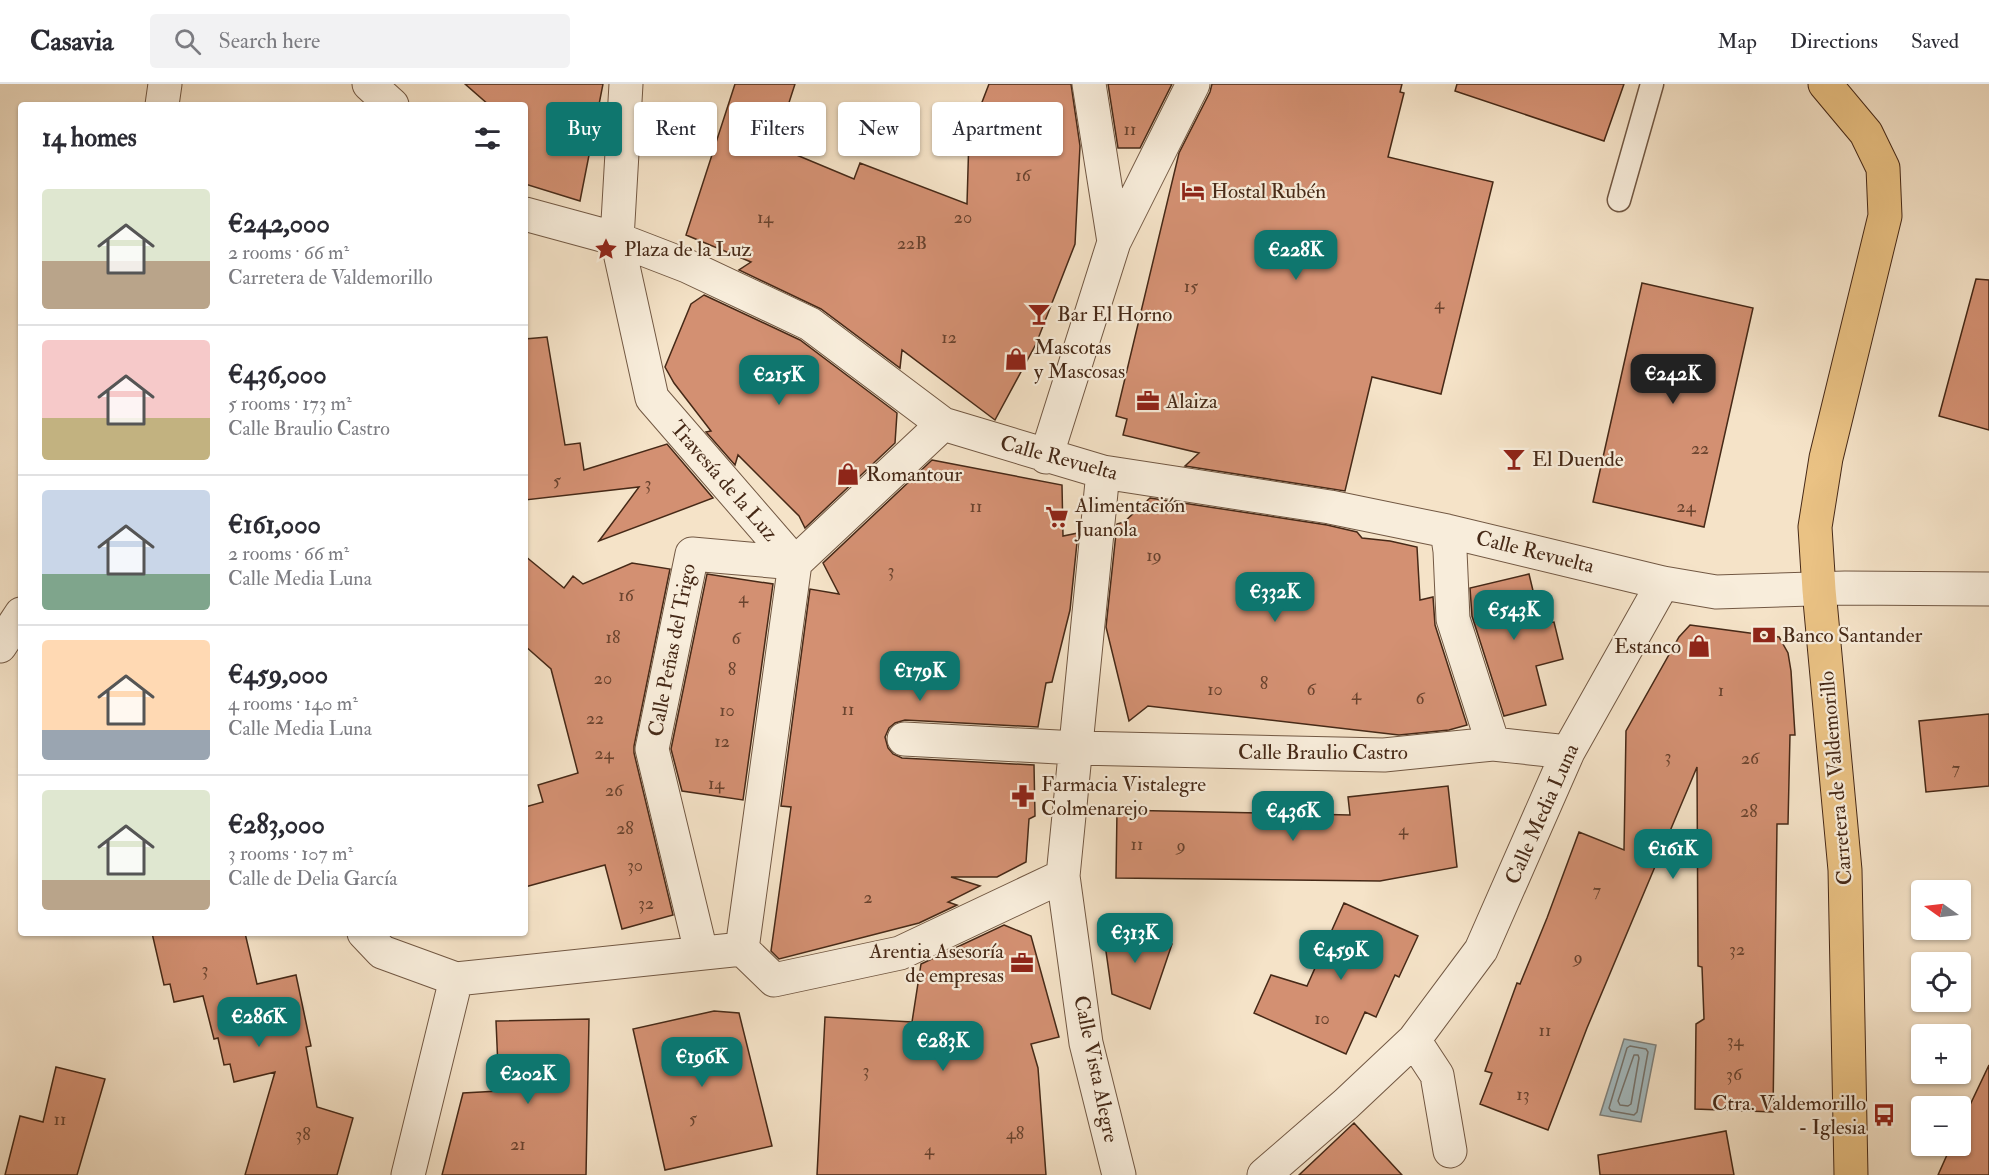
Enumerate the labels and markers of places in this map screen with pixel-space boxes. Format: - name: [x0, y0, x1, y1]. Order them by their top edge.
- hotel icon: Hostal Rubén: [1180, 178, 1206, 204]
- place label: Hostal Rubén: [1211, 178, 1326, 205]
- pin: €228K: [1254, 230, 1338, 281]
- place icon: Plaza de la Luz: [593, 236, 619, 262]
- place label: Plaza de la Luz: [624, 236, 752, 263]
- bar icon: Bar El Horno: [1026, 301, 1052, 327]
- place label: Bar El Horno: [1057, 301, 1172, 328]
- place label: Mascotas y Mascosas: [1034, 334, 1125, 385]
- shop icon: Mascotas y Mascosas: [1003, 346, 1029, 372]
- pin: €242K: [1631, 354, 1715, 405]
- pin: €215K: [737, 355, 821, 406]
- office icon: Alaiza: [1135, 388, 1161, 414]
- place label: Alaiza: [1165, 388, 1218, 415]
- bar icon: El Duende: [1501, 446, 1527, 472]
- place label: El Duende: [1532, 446, 1624, 473]
- shop icon: Romantour: [835, 461, 861, 487]
- place label: Romantour: [866, 461, 962, 488]
- place label: Alimentación Juanola: [1074, 492, 1186, 543]
- supermarket icon: Alimentación Juanola: [1044, 504, 1070, 530]
- pin: €332K: [1233, 572, 1317, 623]
- pin: €543K: [1472, 590, 1556, 641]
- bank icon: Banco Santander: [1751, 622, 1777, 648]
- place label: Banco Santander: [1782, 622, 1922, 649]
- place label: Estanco: [1614, 633, 1681, 660]
- shop icon: Estanco: [1686, 633, 1712, 659]
- pin: €179K: [878, 651, 962, 702]
- place label: Farmacia Vistalegre Colmenarejo: [1041, 771, 1206, 822]
- pharmacy icon: Farmacia Vistalegre Colmenarejo: [1010, 783, 1036, 809]
- pin: €436K: [1251, 791, 1335, 842]
- pin: €161K: [1631, 829, 1715, 880]
- pin: €313K: [1093, 913, 1177, 964]
- pin: €459K: [1299, 930, 1383, 981]
- place label: Arentia Asesoría de empresas: [868, 938, 1004, 989]
- office icon: Arentia Asesoría de empresas: [1009, 950, 1035, 976]
- pin: €286K: [217, 997, 301, 1048]
- pin: €283K: [901, 1021, 985, 1072]
- pin: €196K: [660, 1037, 744, 1088]
- pin: €202K: [486, 1054, 570, 1105]
- place label: Ctra. Valdemorillo - Iglesia: [1712, 1090, 1866, 1141]
- bus stop icon: Ctra. Valdemorillo - Iglesia: [1871, 1102, 1897, 1128]

